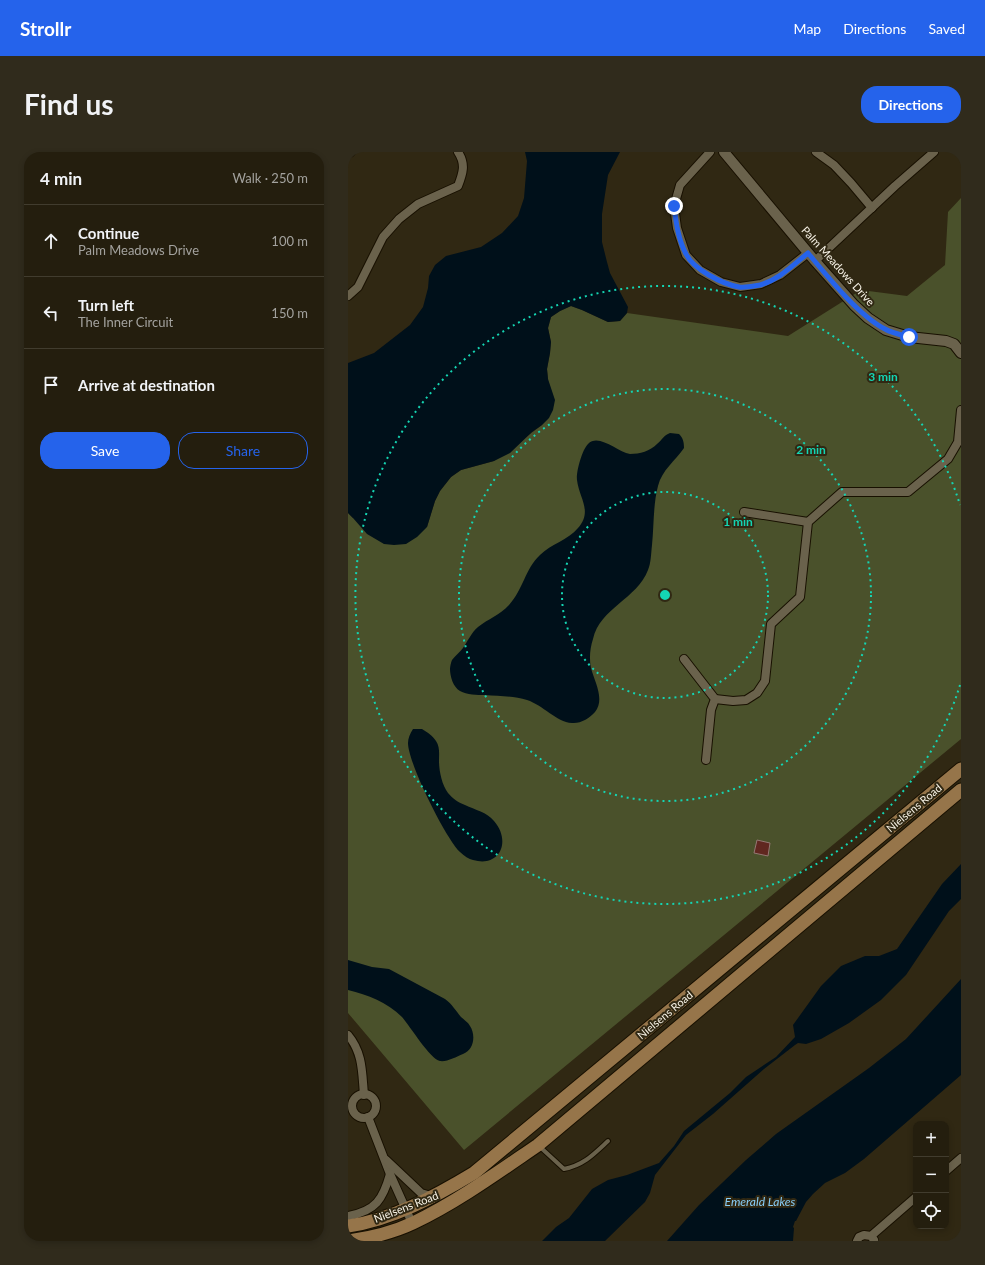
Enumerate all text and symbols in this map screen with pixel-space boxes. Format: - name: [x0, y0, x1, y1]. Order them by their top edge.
- text: Strollr: [20, 17, 71, 40]
- text: Map: [794, 20, 821, 37]
- text: Directions: [843, 20, 906, 37]
- text: Saved: [928, 20, 965, 37]
- button: Directions: [861, 86, 961, 123]
- text: Find us: [24, 87, 114, 121]
- text: 4 min: [40, 168, 82, 189]
- text: Walk · 250 m: [232, 170, 308, 186]
- route end: [665, 197, 683, 215]
- street label: Palm Meadows Drive: [799, 223, 878, 308]
- text: Continue: [78, 224, 139, 242]
- icon: ahead: [40, 230, 62, 252]
- text: 100 m: [271, 233, 308, 249]
- text: Palm Meadows Drive: [78, 242, 199, 258]
- text: Turn left: [78, 296, 134, 314]
- icon: left: [40, 302, 62, 324]
- text: 150 m: [271, 305, 308, 321]
- text: The Inner Circuit: [78, 314, 173, 330]
- route start: [900, 328, 918, 346]
- text: 3 min: [868, 369, 898, 384]
- icon: arrive: [40, 374, 62, 396]
- text: Arrive at destination: [78, 376, 215, 394]
- button: Save: [40, 432, 170, 469]
- button: Share: [178, 432, 308, 469]
- text: 2 min: [796, 442, 826, 457]
- text: 1 min: [723, 514, 753, 529]
- centre of rings: [658, 588, 672, 602]
- street label: Nielsens Road: [883, 781, 944, 834]
- street label: Nielsens Road: [634, 988, 695, 1041]
- map controls: [913, 1121, 949, 1229]
- button: +: [913, 1121, 949, 1157]
- button: −: [913, 1157, 949, 1193]
- street label: Nielsens Road: [372, 1188, 440, 1225]
- button: locate: [913, 1193, 949, 1229]
- water label: Emerald Lakes: [725, 1194, 796, 1209]

